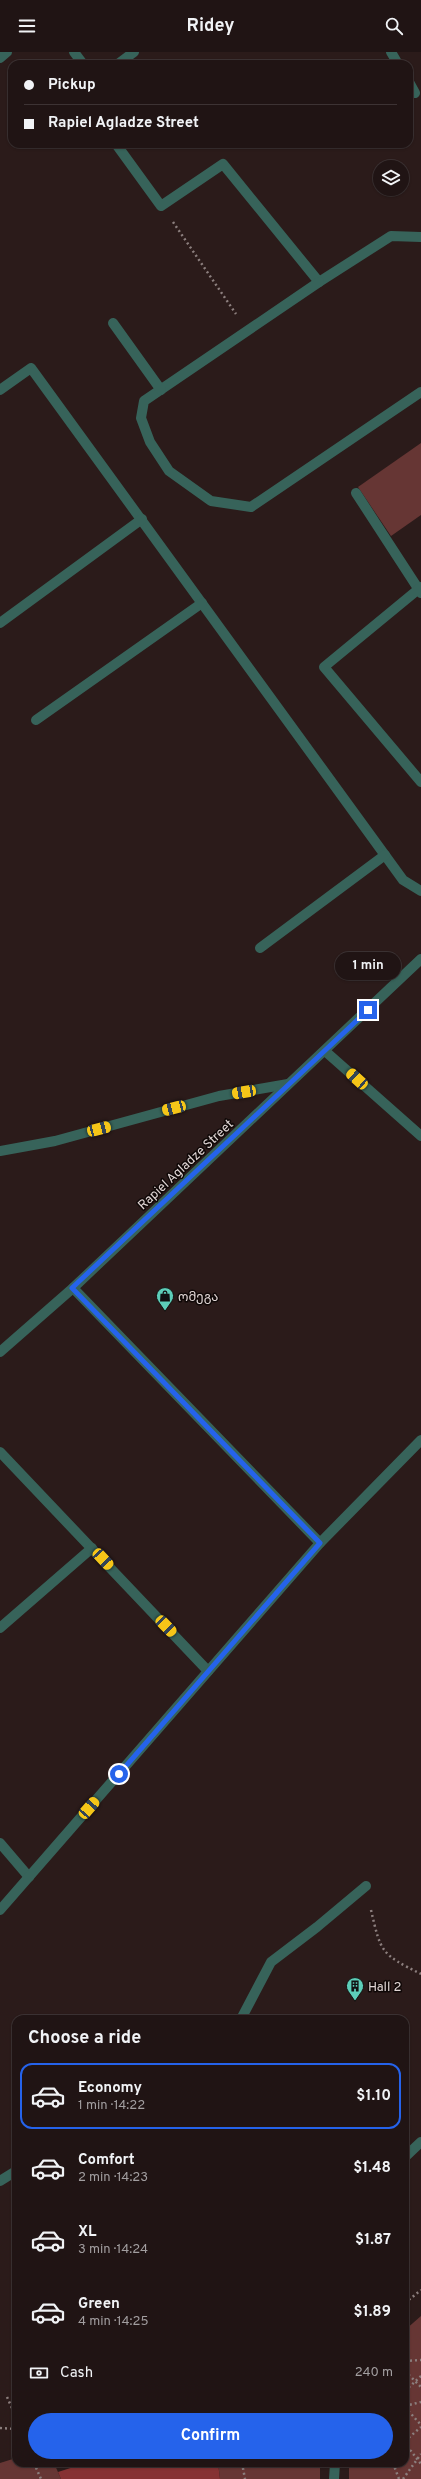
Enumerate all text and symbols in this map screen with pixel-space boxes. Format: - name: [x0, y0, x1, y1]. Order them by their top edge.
- icon: menu: [16, 15, 38, 37]
- text: Ridey: [187, 15, 234, 38]
- icon: search: [383, 15, 405, 37]
- text: Pickup: [48, 76, 96, 95]
- text: Rapiel Agladze Street: [48, 114, 199, 133]
- map controls: [373, 160, 409, 196]
- button: layers: [373, 160, 409, 196]
- callout: 1 min: [335, 952, 401, 980]
- text: 1 min: [352, 958, 384, 974]
- route end: [359, 1001, 377, 1019]
- car: [344, 1067, 370, 1091]
- car: [231, 1084, 257, 1100]
- car: [161, 1099, 187, 1117]
- street label: Rapiel Agladze Street: [135, 1117, 238, 1214]
- car: [86, 1120, 112, 1138]
- shop icon: ომეგა: [155, 1286, 175, 1311]
- place label: ომეგა: [178, 1290, 218, 1306]
- car: [90, 1546, 116, 1572]
- car: [153, 1613, 179, 1639]
- route start: [110, 1765, 128, 1783]
- car: [77, 1795, 101, 1821]
- building icon: Hall 2: [345, 1976, 365, 2001]
- place label: Hall 2: [368, 1980, 401, 1996]
- text: Choose a ride: [28, 2027, 141, 2050]
- icon: car: [30, 2078, 66, 2114]
- text: Economy: [78, 2079, 142, 2098]
- text: $1.10: [356, 2087, 391, 2106]
- text: 1 min · 14:22: [78, 2098, 145, 2114]
- icon: car: [30, 2150, 66, 2186]
- text: Comfort: [78, 2151, 135, 2170]
- text: $1.48: [353, 2159, 391, 2178]
- text: 2 min · 14:23: [78, 2170, 148, 2186]
- icon: car: [30, 2222, 66, 2258]
- text: XL: [78, 2223, 96, 2242]
- text: $1.87: [355, 2231, 391, 2250]
- text: 3 min · 14:24: [78, 2242, 148, 2258]
- icon: car: [30, 2294, 66, 2330]
- text: Green: [78, 2295, 120, 2314]
- text: $1.89: [354, 2303, 391, 2322]
- text: 4 min · 14:25: [78, 2314, 149, 2330]
- icon: cash: [28, 2362, 50, 2384]
- text: Cash: [60, 2364, 93, 2383]
- text: 240 m: [355, 2365, 393, 2381]
- button: Confirm: [28, 2413, 393, 2459]

